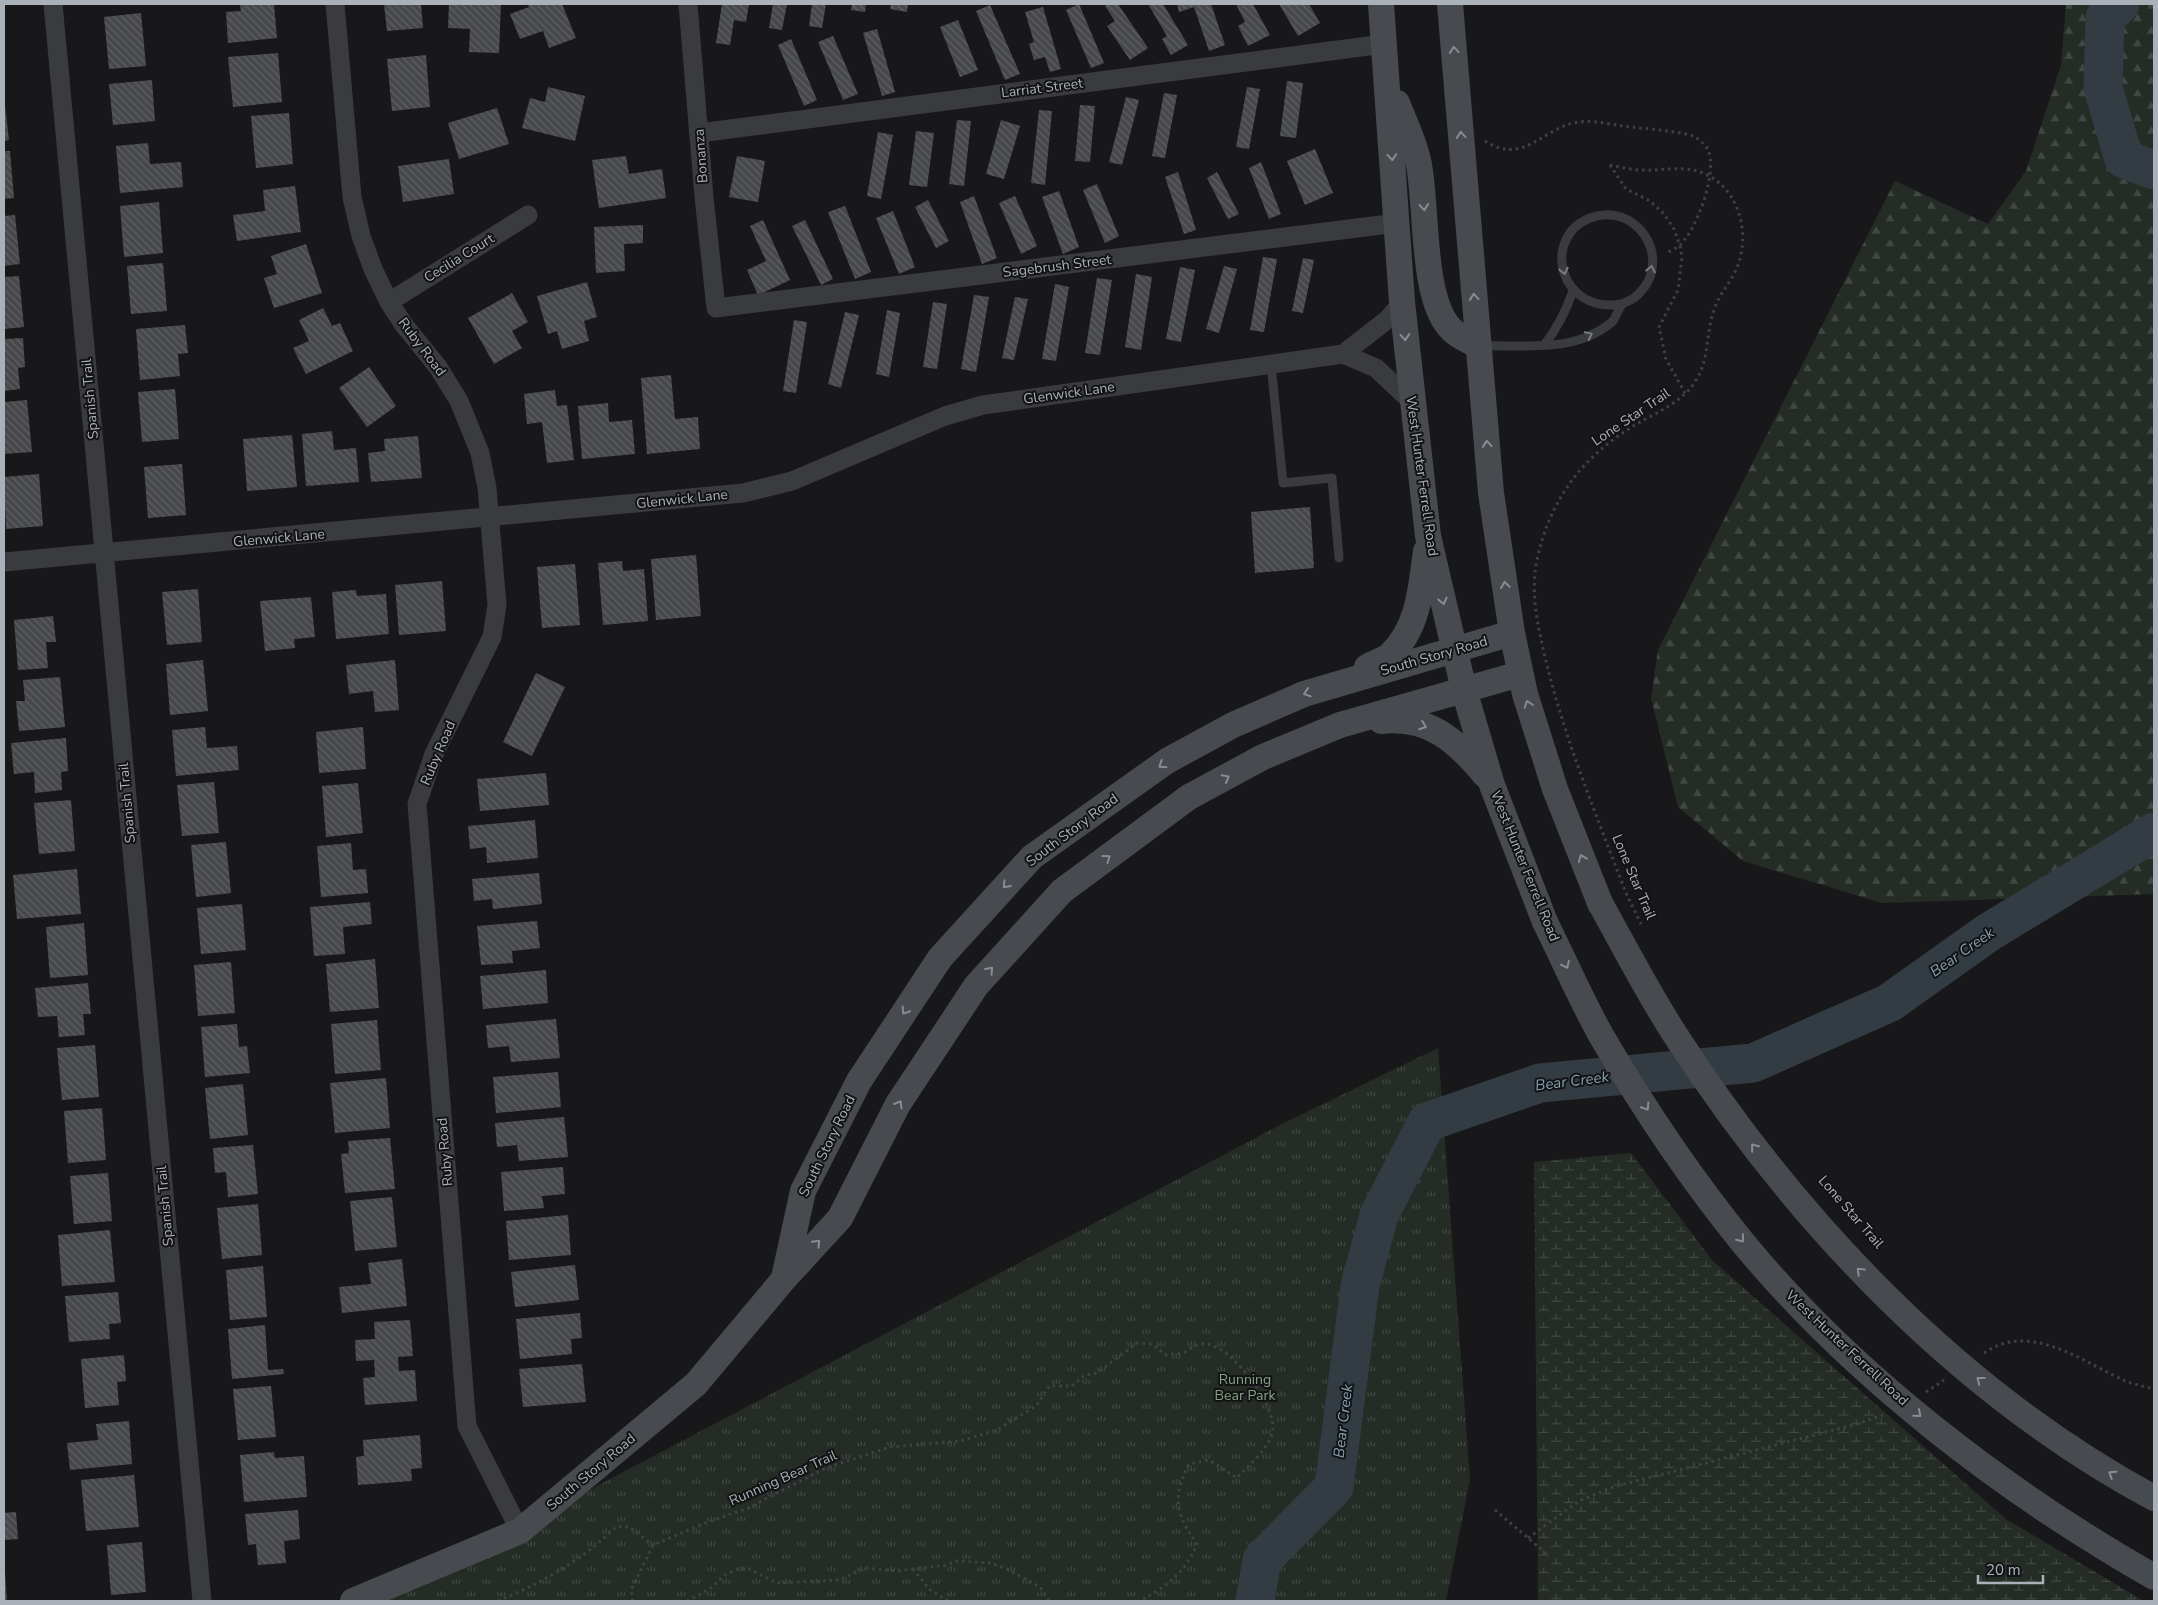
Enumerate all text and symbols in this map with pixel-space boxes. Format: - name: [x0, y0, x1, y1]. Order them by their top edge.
- one-way arrow: [1449, 46, 1460, 54]
- street label: Larriat Street: [1000, 74, 1084, 102]
- street label: Bonanza: [690, 128, 712, 184]
- one-way arrow: [1456, 131, 1467, 139]
- one-way arrow: [1386, 153, 1397, 161]
- one-way arrow: [1419, 203, 1430, 211]
- street label: Cecilia Court: [420, 229, 498, 287]
- street label: Sagebrush Street: [1002, 250, 1112, 282]
- one-way arrow: [1645, 264, 1656, 273]
- one-way arrow: [1558, 266, 1569, 275]
- one-way arrow: [1469, 293, 1480, 301]
- street label: Ruby Road: [394, 314, 450, 380]
- one-way arrow: [1584, 331, 1593, 341]
- one-way arrow: [1399, 333, 1410, 341]
- street label: Spanish Trail: [77, 357, 103, 440]
- street label: Glenwick Lane: [1022, 377, 1116, 409]
- street label: Lone Star Trail: [1588, 383, 1675, 450]
- street label: West Hunter Ferrell Road: [1401, 395, 1443, 557]
- one-way arrow: [1482, 440, 1493, 448]
- street label: Glenwick Lane: [635, 485, 729, 513]
- street label: Glenwick Lane: [232, 525, 326, 551]
- one-way arrow: [1500, 580, 1511, 588]
- one-way arrow: [1437, 597, 1448, 605]
- street label: South Story Road: [1378, 632, 1490, 680]
- one-way arrow: [1304, 687, 1312, 697]
- one-way arrow: [1524, 701, 1534, 709]
- street label: Ruby Road: [416, 718, 460, 788]
- one-way arrow: [1418, 720, 1427, 730]
- one-way arrow: [1158, 759, 1168, 768]
- street label: Spanish Trail: [114, 761, 140, 844]
- one-way arrow: [1220, 774, 1229, 784]
- street label: West Hunter Ferrell Road: [1486, 788, 1564, 944]
- street label: South Story Road: [1022, 789, 1122, 871]
- street label: Lone Star Trail: [1607, 831, 1661, 923]
- one-way arrow: [1578, 854, 1588, 862]
- one-way arrow: [1101, 855, 1111, 864]
- one-way arrow: [1003, 879, 1012, 888]
- water label: Bear Creek: [1926, 922, 1999, 981]
- one-way arrow: [1560, 960, 1570, 969]
- one-way arrow: [984, 967, 993, 976]
- one-way arrow: [902, 1006, 911, 1015]
- water label: Bear Creek: [1534, 1066, 1611, 1095]
- street label: South Story Road: [794, 1092, 860, 1200]
- one-way arrow: [892, 1101, 902, 1110]
- one-way arrow: [1640, 1101, 1649, 1111]
- street label: Ruby Road: [433, 1117, 457, 1187]
- one-way arrow: [1751, 1144, 1760, 1153]
- street label: Spanish Trail: [152, 1164, 178, 1247]
- street label: Lone Star Trail: [1814, 1171, 1889, 1253]
- one-way arrow: [1735, 1233, 1743, 1242]
- one-way arrow: [811, 1240, 820, 1249]
- one-way arrow: [1856, 1268, 1865, 1277]
- street label: West Hunter Ferrell Road: [1782, 1286, 1912, 1410]
- park label: Running Bear Park: [1215, 1370, 1276, 1405]
- one-way arrow: [1976, 1377, 1986, 1386]
- water label: Bear Creek: [1329, 1382, 1358, 1459]
- one-way arrow: [1913, 1408, 1922, 1417]
- street label: South Story Road: [542, 1429, 640, 1515]
- street label: Running Bear Trail: [726, 1445, 841, 1510]
- one-way arrow: [2108, 1471, 2117, 1481]
- scale bar: [1978, 1552, 2043, 1584]
- text: 20 m: [1986, 1560, 2021, 1580]

